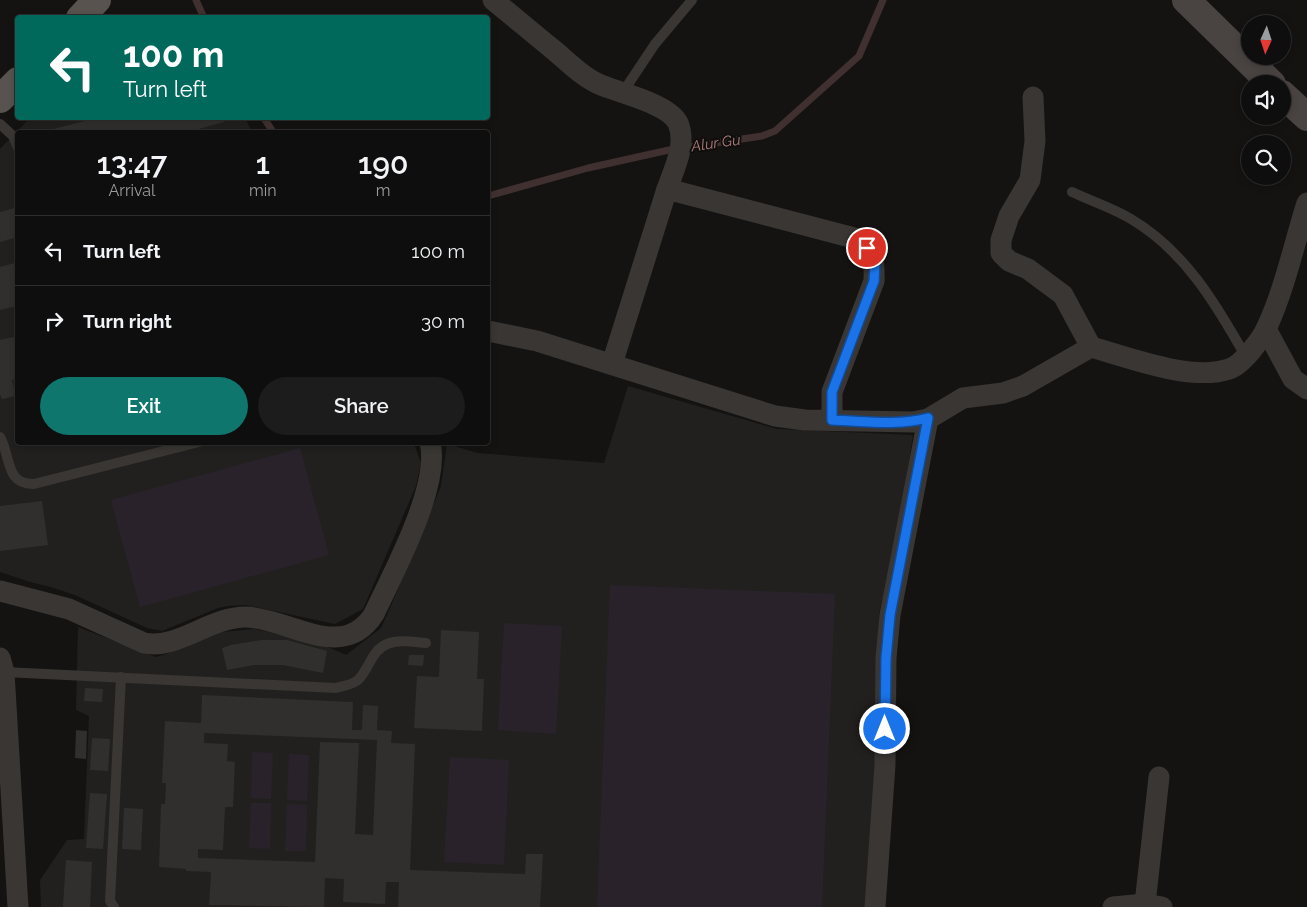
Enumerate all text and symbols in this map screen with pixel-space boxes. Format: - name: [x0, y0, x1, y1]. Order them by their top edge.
- north arrow: [1241, 15, 1291, 65]
- map controls: [1241, 15, 1291, 185]
- text: 100 m: [123, 34, 224, 75]
- icon: left: [40, 35, 105, 100]
- button: sound: [1241, 75, 1291, 125]
- text: Turn left: [123, 76, 207, 102]
- water label: Alur Gu: [689, 131, 742, 156]
- button: search: [1241, 135, 1291, 185]
- text: 13:47: [97, 146, 167, 181]
- text: 1: [256, 146, 270, 181]
- text: 190: [358, 146, 408, 181]
- text: Arrival: [109, 181, 155, 200]
- text: min: [249, 181, 276, 200]
- text: m: [376, 181, 391, 200]
- pin: [846, 227, 888, 269]
- icon: arrive: [853, 234, 881, 262]
- icon: left: [40, 237, 68, 265]
- text: Turn left: [83, 240, 160, 262]
- text: 100 m: [411, 240, 465, 262]
- icon: right: [40, 307, 68, 335]
- text: Turn right: [83, 310, 172, 332]
- text: 30 m: [421, 310, 465, 332]
- button: Exit: [40, 377, 248, 435]
- button: Share: [258, 377, 465, 435]
- position arrow: [858, 702, 910, 754]

